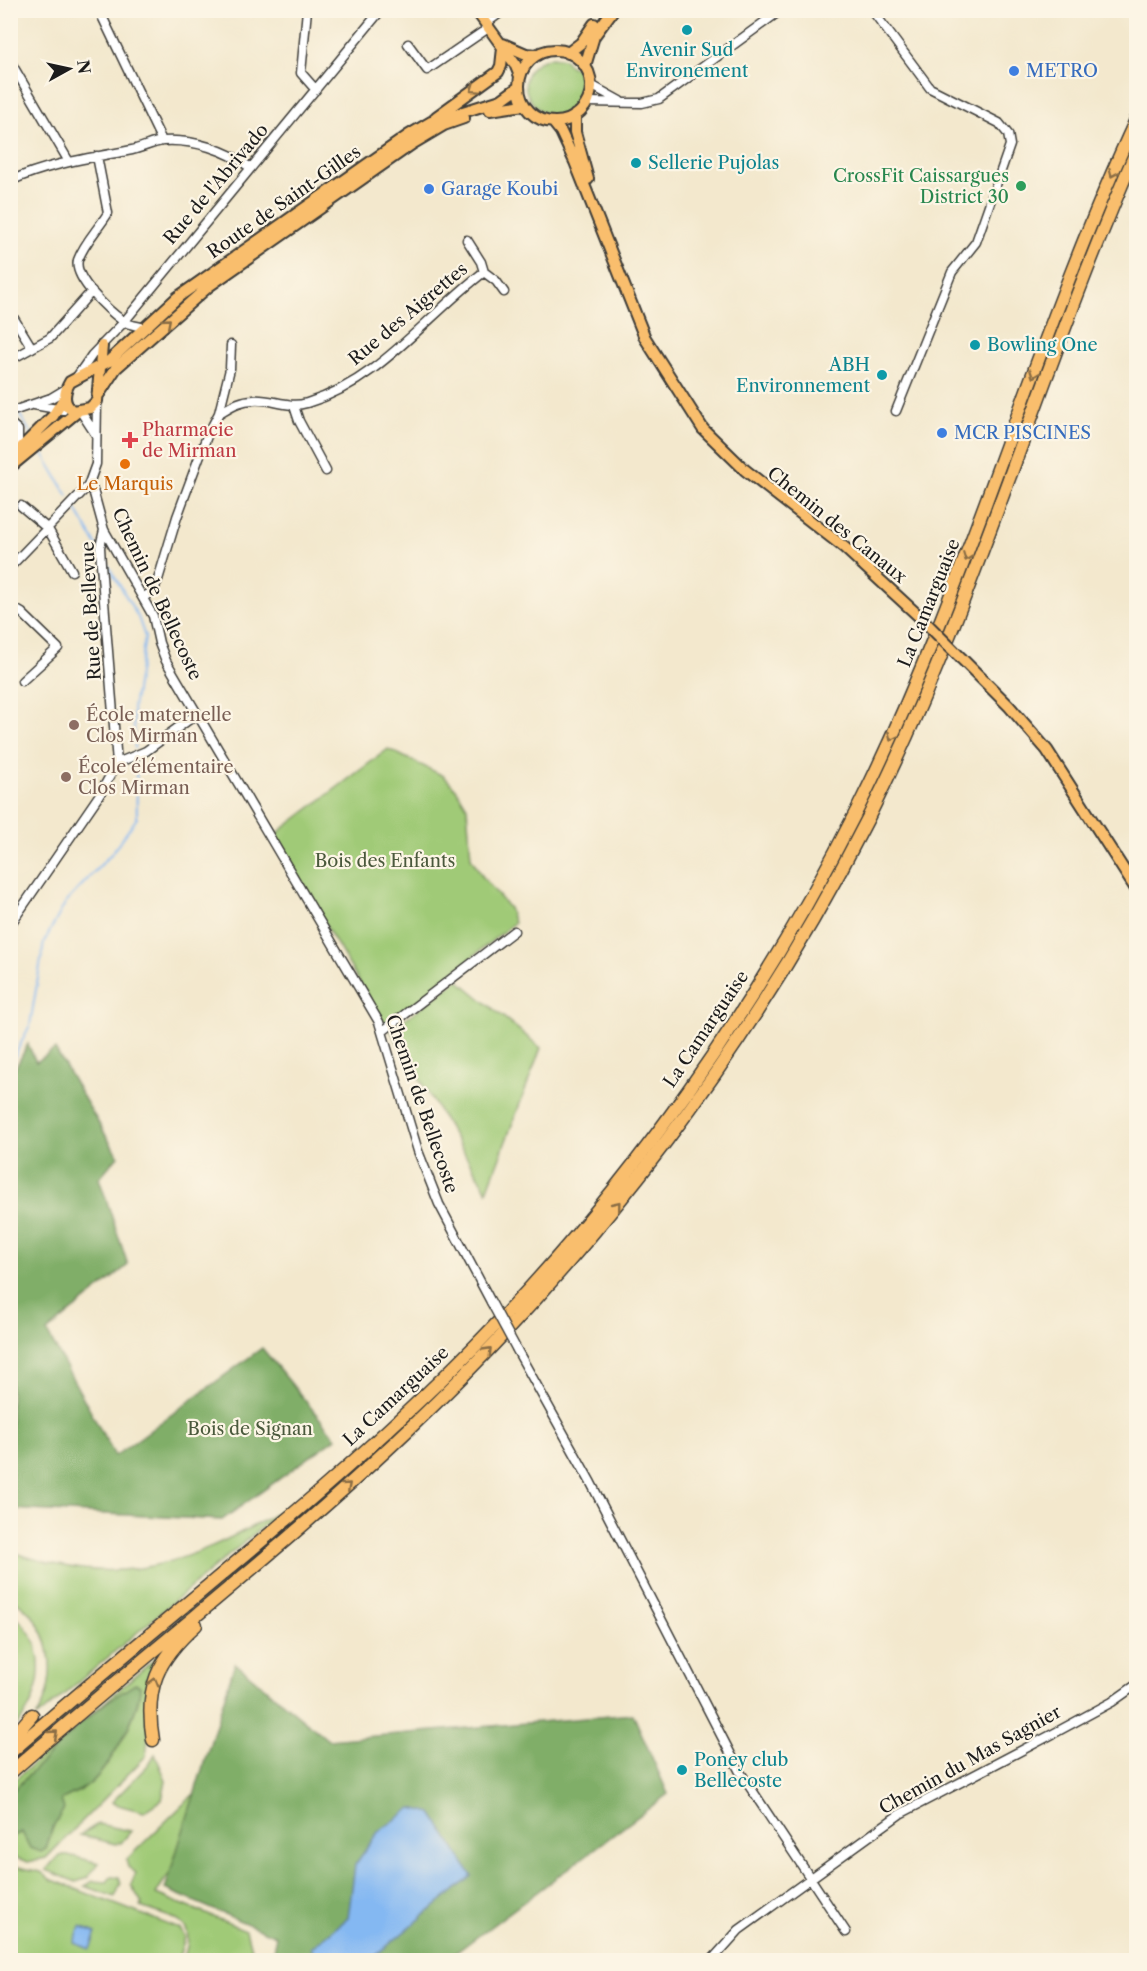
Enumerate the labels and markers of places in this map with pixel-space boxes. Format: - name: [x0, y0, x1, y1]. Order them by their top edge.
- marker: Avenir Sud Environement: [680, 23, 694, 37]
- place label: Avenir Sud Environement: [626, 39, 749, 82]
- place label: METRO: [1026, 60, 1098, 82]
- marker: METRO: [1007, 64, 1021, 78]
- place label: Sellerie Pujolas: [648, 152, 779, 174]
- marker: Sellerie Pujolas: [629, 156, 643, 170]
- place label: CrossFit Caissargues District 30: [833, 165, 1009, 208]
- place label: Garage Koubi: [441, 178, 559, 200]
- marker: CrossFit Caissargues District 30: [1014, 179, 1028, 193]
- marker: Garage Koubi: [422, 182, 436, 196]
- place label: Bowling One: [987, 334, 1098, 356]
- marker: Bowling One: [968, 338, 982, 352]
- place label: ABH Environnement: [736, 354, 871, 397]
- marker: ABH Environnement: [875, 368, 889, 382]
- place label: Pharmacie de Mirman: [142, 419, 237, 462]
- place label: MCR PISCINES: [954, 422, 1091, 444]
- marker: MCR PISCINES: [935, 426, 949, 440]
- marker: Pharmacie de Mirman: [123, 433, 137, 447]
- marker: Le Marquis: [118, 457, 132, 471]
- place label: Le Marquis: [77, 473, 173, 495]
- place label: École maternelle Clos Mirman: [86, 703, 232, 747]
- marker: École maternelle Clos Mirman: [67, 718, 81, 732]
- place label: École élémentaire Clos Mirman: [78, 755, 234, 799]
- marker: École élémentaire Clos Mirman: [59, 770, 73, 784]
- place label: Poney club Bellecoste: [694, 1749, 789, 1792]
- marker: Poney club Bellecoste: [675, 1763, 689, 1777]

